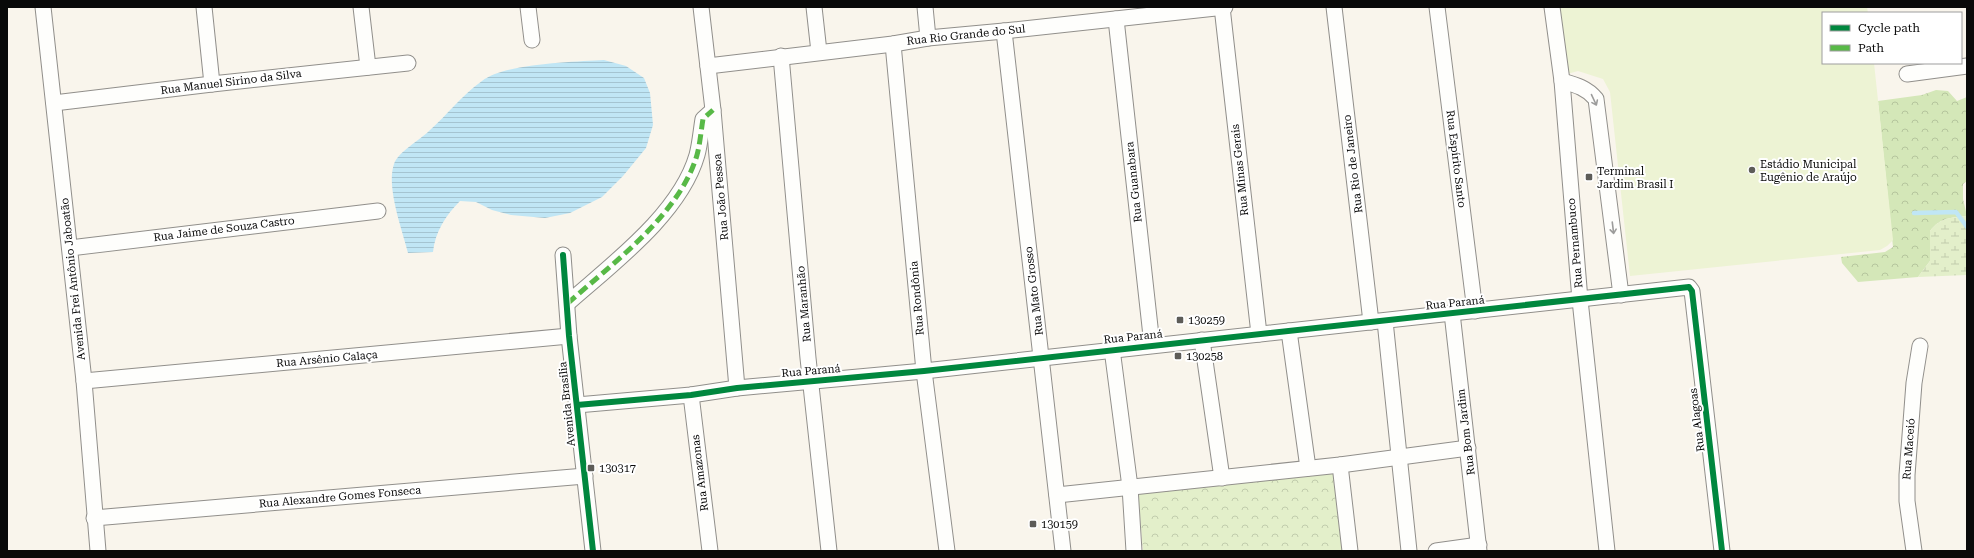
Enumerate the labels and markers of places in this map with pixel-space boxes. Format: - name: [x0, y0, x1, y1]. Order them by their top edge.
- place label: Estádio Municipal Eugênio de Araújo: [1760, 158, 1857, 184]
- place label: Terminal Jardim Brasil I: [1597, 165, 1673, 191]
- marker: Estádio Municipal Eugênio de Araújo: [1747, 165, 1757, 175]
- marker: Terminal Jardim Brasil I: [1584, 172, 1594, 182]
- place label: 130259: [1188, 314, 1225, 327]
- marker: 130259: [1175, 315, 1185, 325]
- place label: 130258: [1186, 350, 1223, 363]
- marker: 130258: [1173, 351, 1183, 361]
- place label: 130317: [599, 462, 636, 475]
- marker: 130317: [586, 463, 596, 473]
- place label: 130159: [1041, 518, 1078, 531]
- marker: 130159: [1028, 519, 1038, 529]

